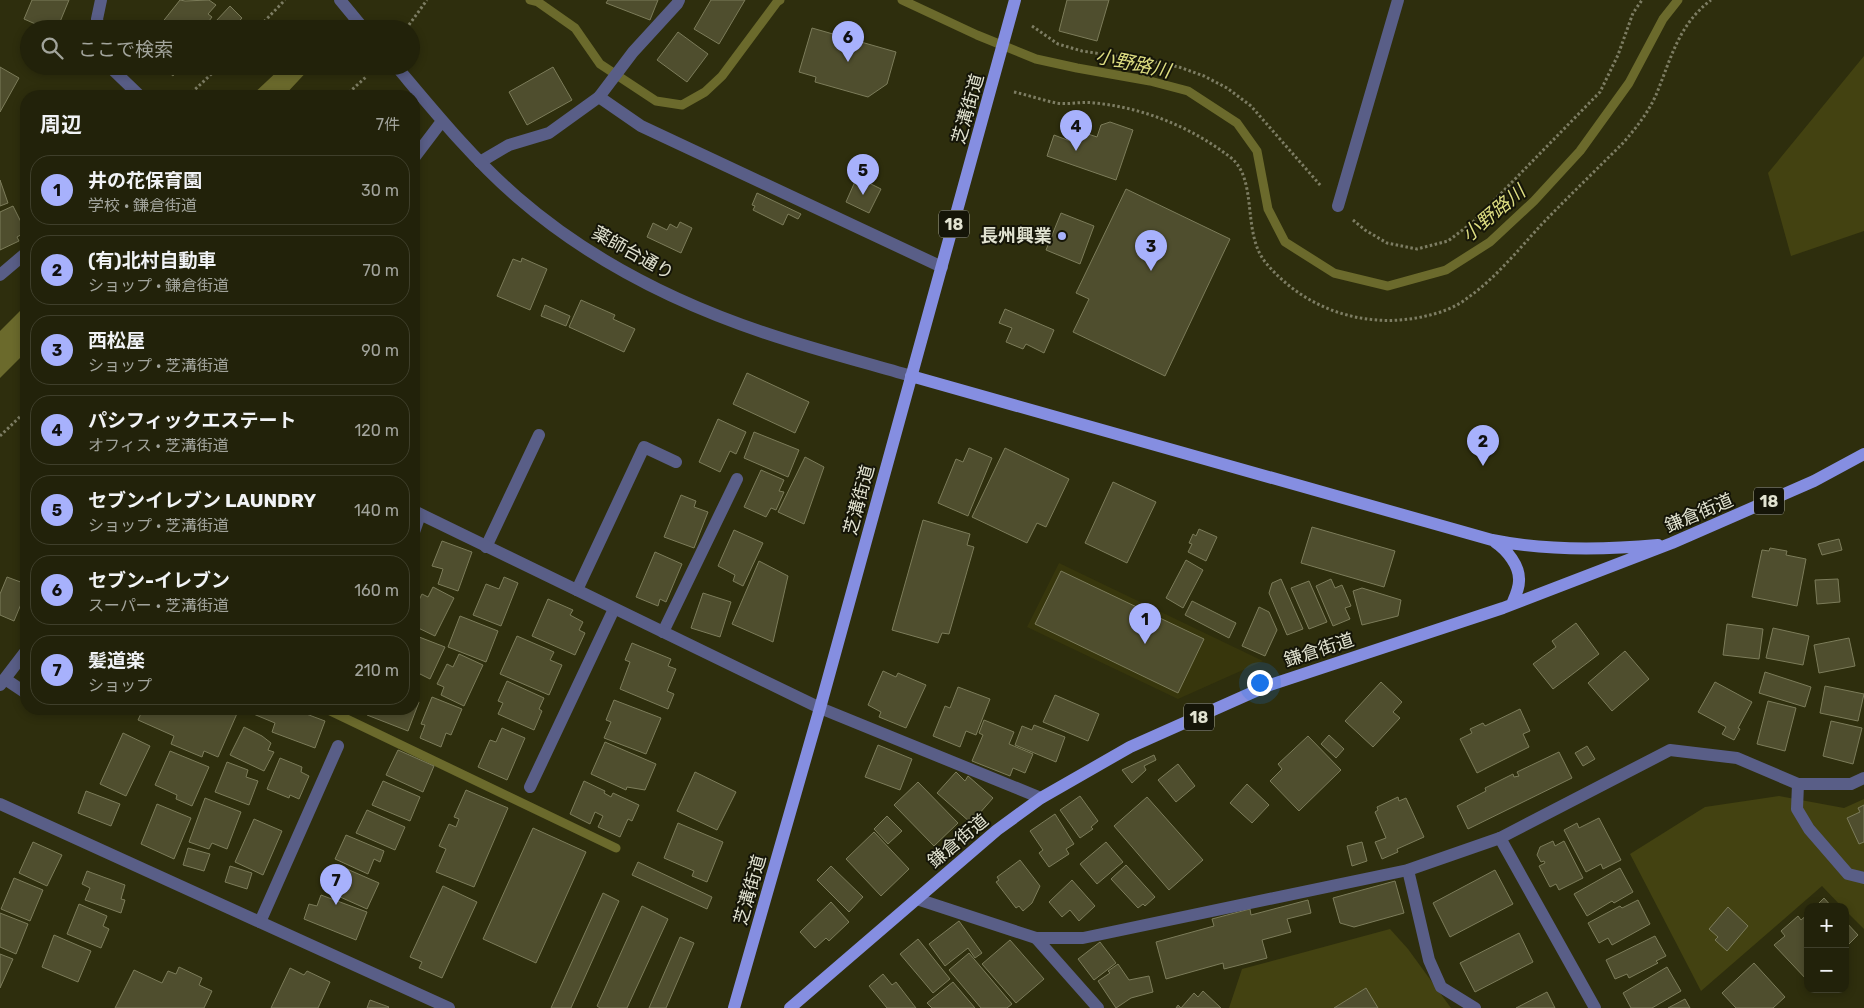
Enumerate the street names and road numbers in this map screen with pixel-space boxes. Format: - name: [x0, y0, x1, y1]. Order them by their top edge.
- street label: 芝溝街道: [948, 71, 988, 147]
- road number: 18: [939, 210, 969, 238]
- street label: 薬師台通り: [588, 222, 678, 284]
- street label: 芝溝街道: [839, 462, 879, 538]
- road number: 18: [1754, 488, 1784, 514]
- street label: 鎌倉街道: [1662, 489, 1736, 537]
- street label: 鎌倉街道: [1281, 628, 1357, 672]
- road number: 18: [1184, 704, 1214, 730]
- street label: 鎌倉街道: [923, 809, 993, 873]
- street label: 芝溝街道: [730, 852, 770, 928]

